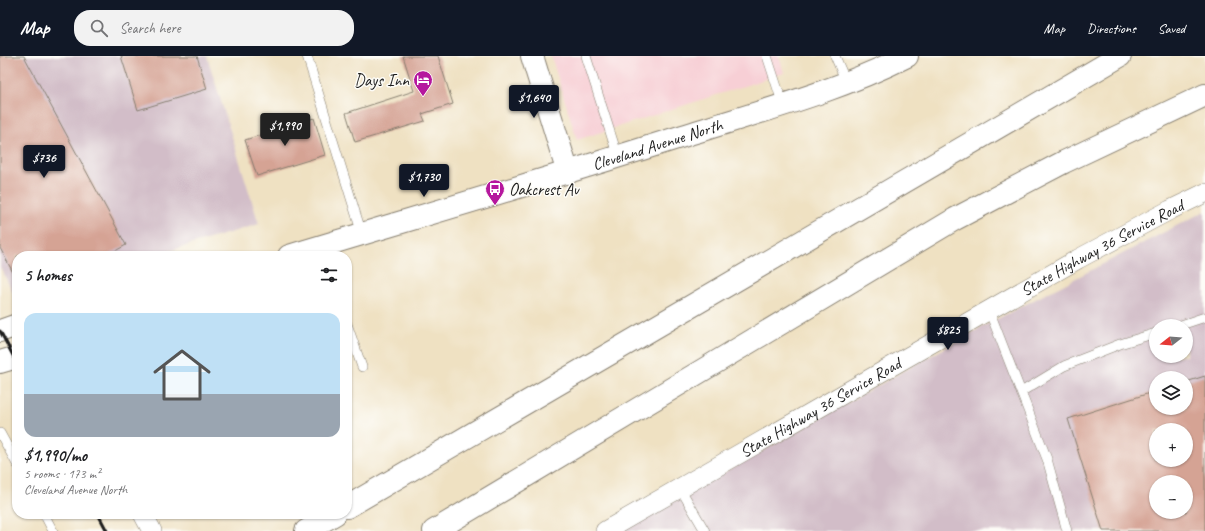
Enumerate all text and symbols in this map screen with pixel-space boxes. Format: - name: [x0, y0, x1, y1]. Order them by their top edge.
- search box: [74, 10, 354, 46]
- text: Map: [20, 16, 50, 40]
- icon: search: [88, 17, 110, 39]
- text: Search here: [120, 19, 181, 38]
- text: Map: [1044, 20, 1065, 37]
- text: Directions: [1087, 20, 1136, 37]
- text: Saved: [1158, 20, 1185, 37]
- hotel icon: Days Inn: [412, 69, 434, 97]
- place label: Days Inn: [354, 70, 410, 91]
- pin: $1,640: [501, 85, 567, 119]
- text: $1,640: [518, 90, 550, 106]
- pin: $1,990: [252, 113, 318, 147]
- street label: Cleveland Avenue North: [590, 114, 726, 174]
- text: $1,990: [269, 118, 301, 134]
- pin: $736: [20, 145, 68, 179]
- text: $736: [32, 150, 56, 166]
- pin: $1,730: [391, 164, 457, 198]
- text: $1,730: [408, 169, 440, 185]
- bus stop icon: Oakcrest Av: [484, 178, 506, 206]
- place label: Oakcrest Av: [509, 179, 580, 200]
- street label: State Highway 36 Service Road: [1017, 194, 1189, 300]
- icon: filters: [318, 264, 340, 286]
- text: 5 homes: [24, 265, 72, 286]
- pin: $825: [924, 317, 972, 351]
- north arrow: [1149, 319, 1193, 363]
- map controls: [1149, 319, 1193, 519]
- text: $825: [936, 322, 960, 338]
- icon: home: [146, 339, 218, 411]
- street label: State Highway 36 Service Road: [736, 352, 906, 462]
- button: layers: [1149, 371, 1193, 415]
- button: +: [1149, 423, 1193, 467]
- text: $1,990/mo: [24, 445, 87, 466]
- text: 5 rooms · 173 m²: [24, 466, 100, 482]
- button: −: [1149, 475, 1193, 519]
- text: Cleveland Avenue North: [24, 482, 127, 498]

